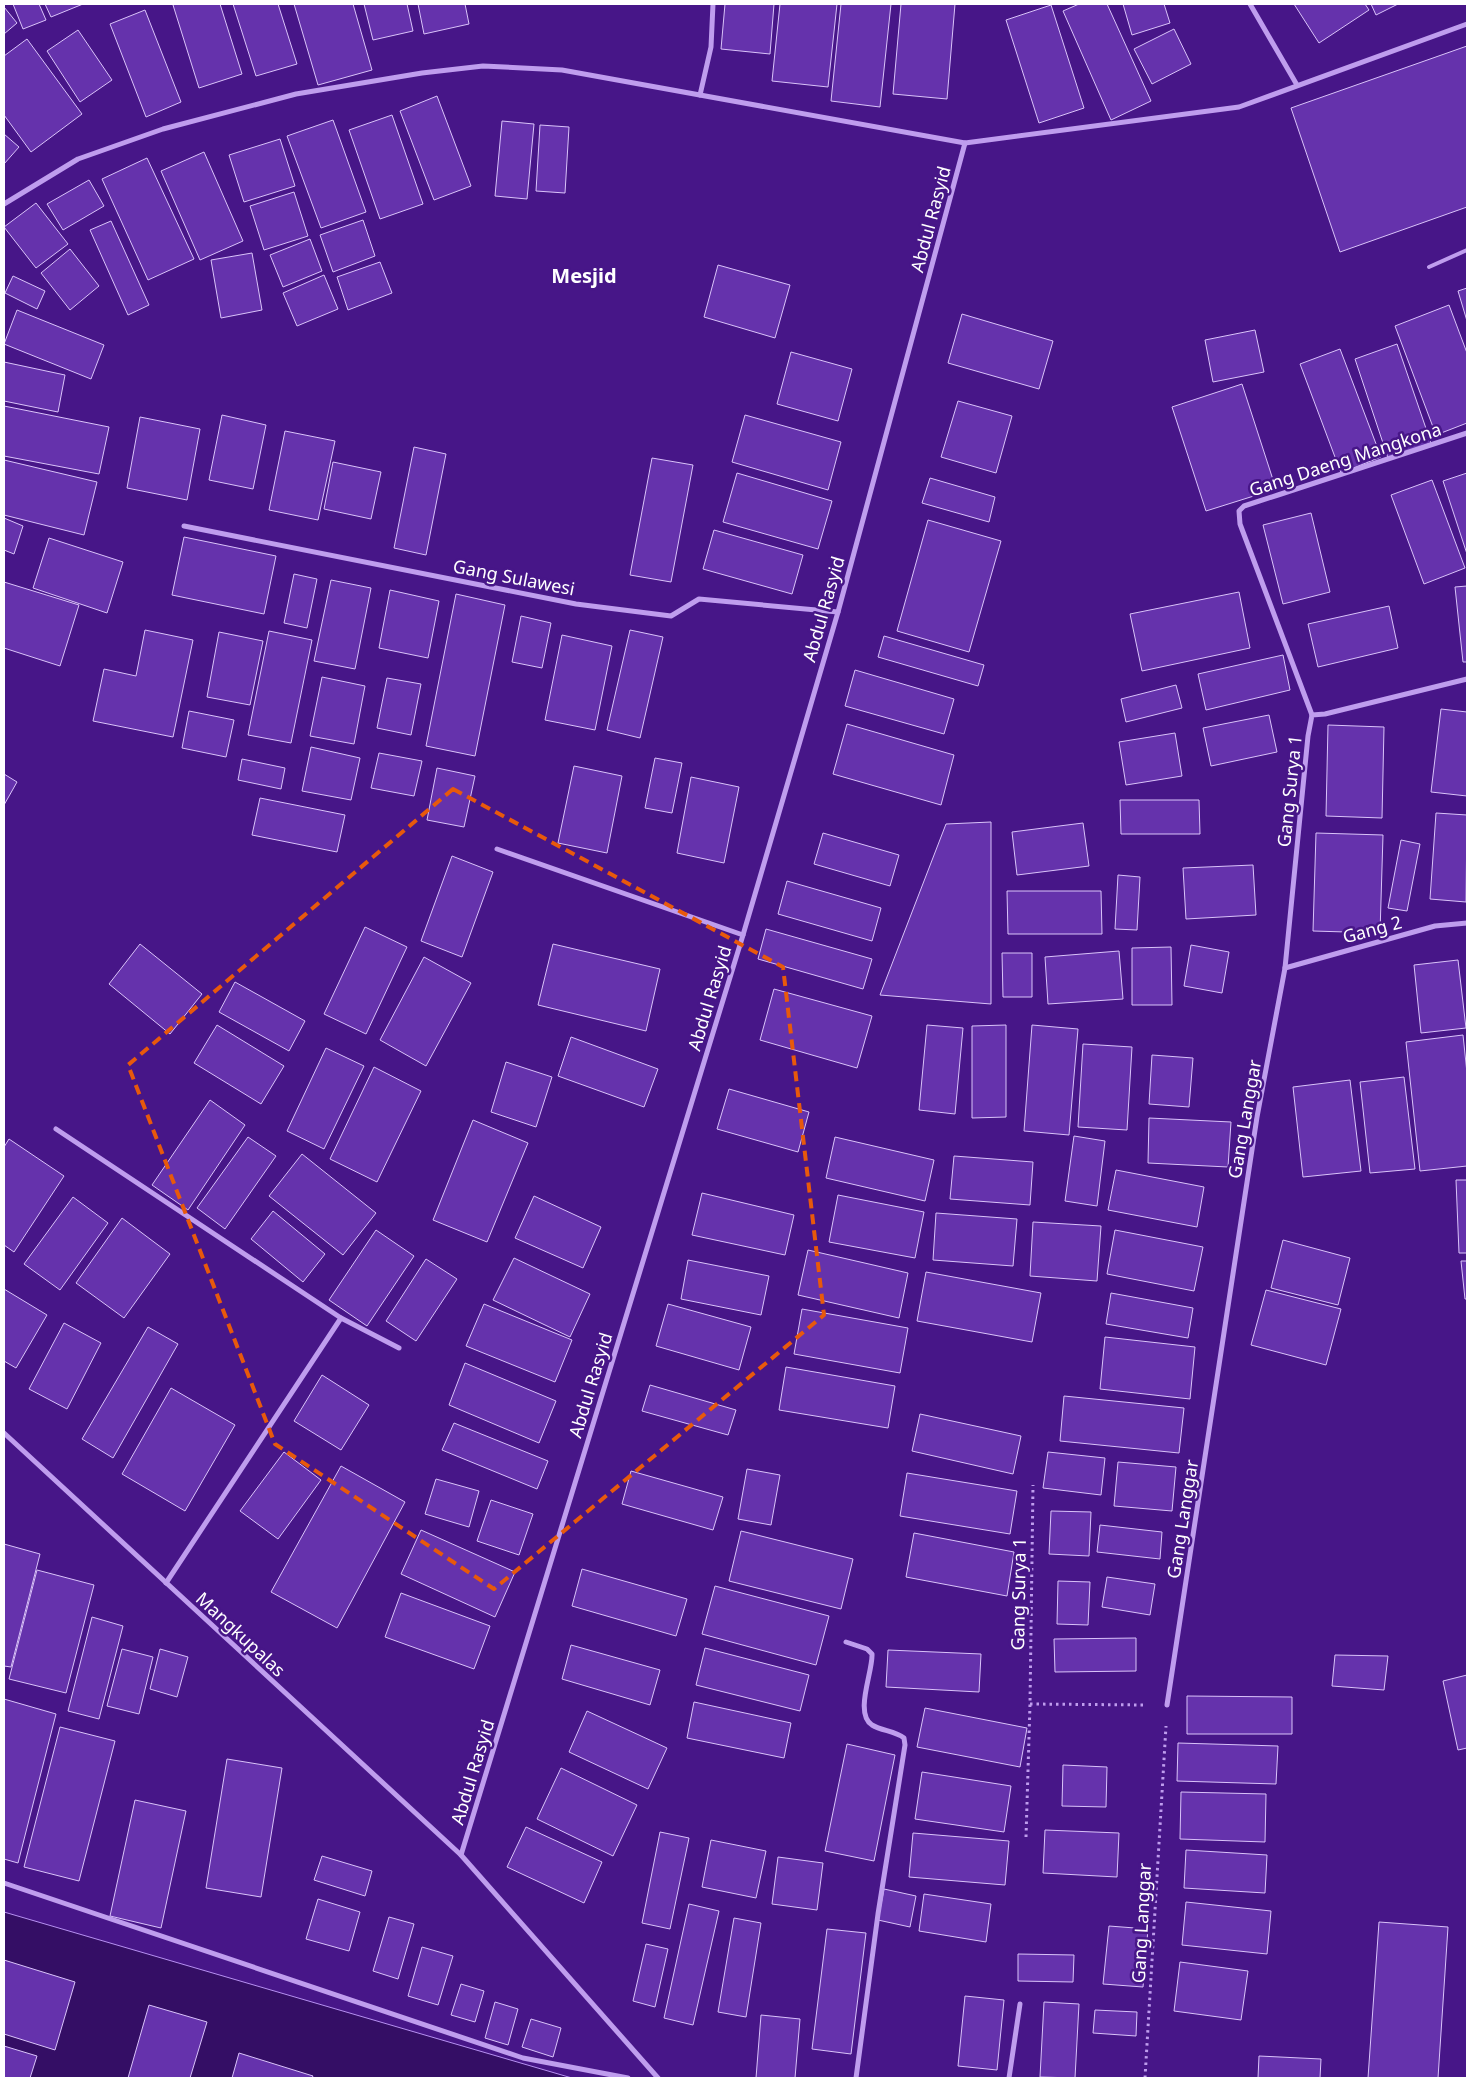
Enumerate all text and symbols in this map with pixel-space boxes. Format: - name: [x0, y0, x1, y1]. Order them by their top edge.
- street label: Abdul Rasyid: [904, 163, 956, 275]
- district label: Mesjid: [551, 262, 617, 289]
- street label: Gang Daeng Mangkona: [1246, 417, 1444, 501]
- street label: Gang Sulawesi: [451, 553, 577, 601]
- street label: Abdul Rasyid: [796, 553, 850, 665]
- street label: Gang Surya 1: [1271, 734, 1307, 848]
- street label: Gang 2: [1340, 910, 1404, 948]
- street label: Abdul Rasyid: [682, 942, 736, 1054]
- street label: Gang Langgar: [1222, 1057, 1266, 1180]
- street label: Abdul Rasyid: [563, 1329, 617, 1441]
- street label: Gang Langgar: [1161, 1457, 1203, 1580]
- street label: Gang Surya 1: [1005, 1537, 1031, 1651]
- street label: Mangkupalas: [191, 1586, 291, 1682]
- street label: Abdul Rasyid: [445, 1716, 499, 1828]
- street label: Gang Langgar: [1126, 1862, 1156, 1984]

